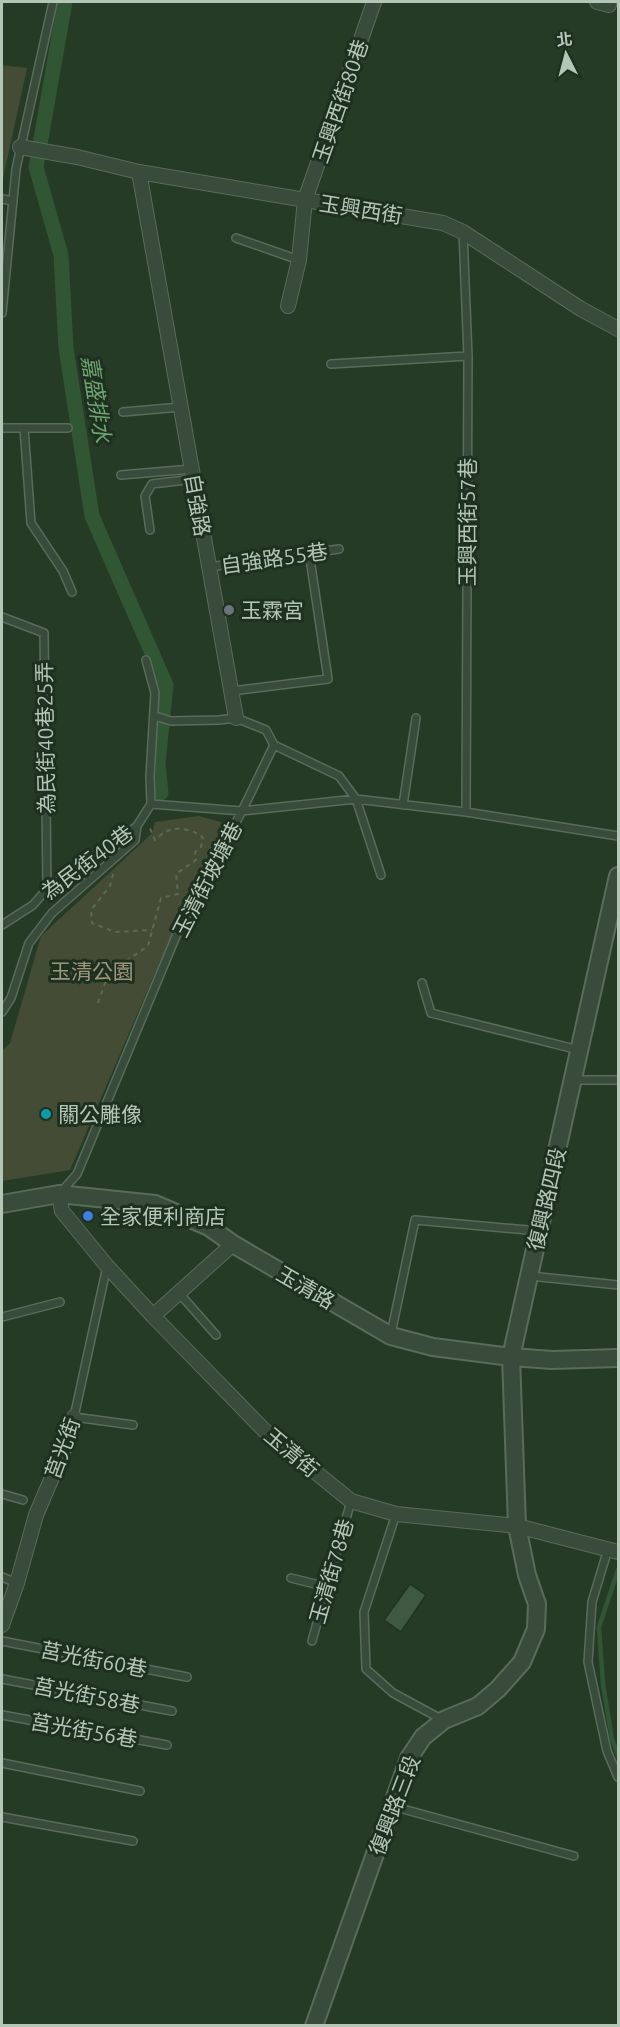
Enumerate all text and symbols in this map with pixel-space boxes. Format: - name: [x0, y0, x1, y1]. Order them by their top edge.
- north arrow: [536, 24, 596, 84]
- text: 北: [556, 29, 573, 49]
- street label: 玉興西街80巷: [308, 36, 372, 166]
- street label: 玉興西街: [318, 191, 404, 227]
- water label: 嘉盛排水: [78, 354, 116, 445]
- street label: 玉興西街57巷: [455, 458, 479, 586]
- street label: 自強路: [181, 472, 215, 538]
- street label: 自強路55巷: [219, 539, 329, 577]
- place label: 玉霖宮: [241, 598, 304, 622]
- marker: 玉霖宮: [222, 603, 236, 617]
- street label: 為民街40巷25弄: [32, 662, 58, 814]
- street label: 玉清街坡塘巷: [168, 817, 246, 941]
- street label: 為民街40巷: [37, 820, 137, 904]
- park label: 玉清公園: [50, 959, 134, 983]
- place label: 關公雕像: [58, 1102, 142, 1126]
- marker: 關公雕像: [39, 1107, 53, 1121]
- street label: 復興路四段: [522, 1145, 570, 1253]
- place label: 全家便利商店: [100, 1204, 226, 1228]
- marker: 全家便利商店: [81, 1209, 95, 1223]
- street label: 玉清路: [273, 1261, 339, 1313]
- street label: 莒光街: [40, 1414, 84, 1482]
- street label: 玉清街: [260, 1423, 324, 1481]
- street label: 玉清街78巷: [305, 1516, 357, 1626]
- street label: 莒光街60巷: [39, 1637, 149, 1681]
- street label: 莒光街58巷: [32, 1673, 142, 1717]
- street label: 莒光街56巷: [29, 1709, 139, 1751]
- street label: 復興路三段: [364, 1752, 424, 1858]

